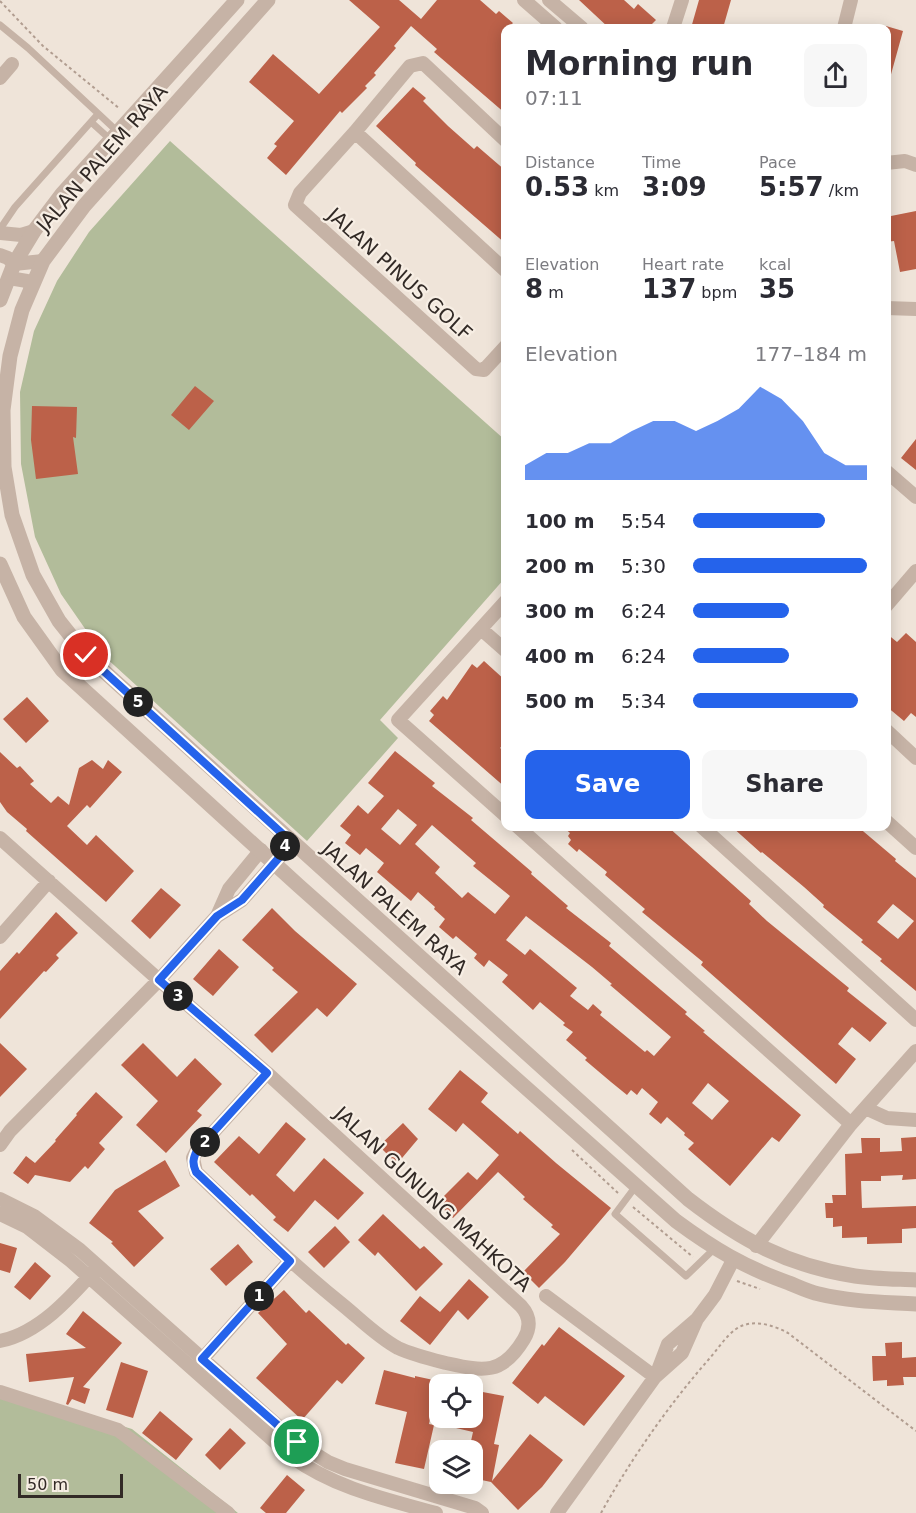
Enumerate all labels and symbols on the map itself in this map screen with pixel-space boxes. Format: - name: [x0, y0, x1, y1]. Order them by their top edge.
- street label: JALAN PALEM RAYA: [30, 79, 173, 238]
- street label: JALAN PINUS GOLF: [321, 201, 477, 345]
- pin: [60, 629, 111, 680]
- pin: 5: [123, 687, 153, 717]
- pin: 4: [270, 831, 300, 861]
- street label: JALAN PALEM RAYA: [316, 835, 473, 980]
- pin: 3: [163, 981, 193, 1011]
- street label: JALAN GUNUNG MAHKOTA: [328, 1100, 537, 1297]
- pin: 2: [190, 1127, 220, 1157]
- pin: 1: [244, 1281, 274, 1311]
- pin: [271, 1416, 322, 1467]
- scale bar: [18, 1471, 123, 1498]

